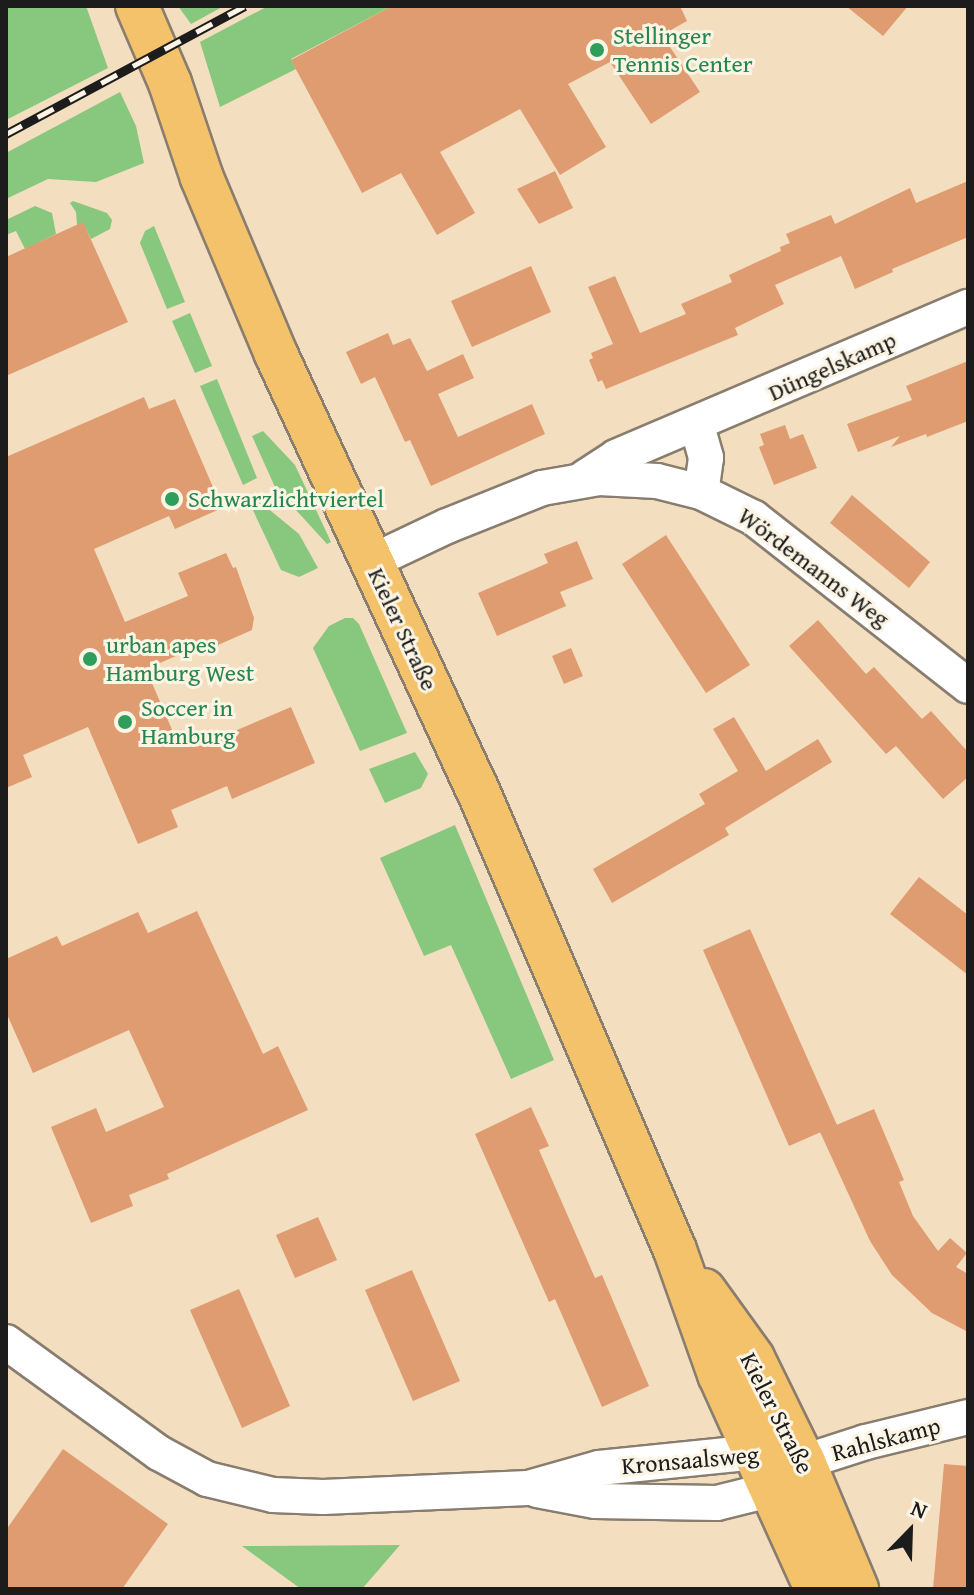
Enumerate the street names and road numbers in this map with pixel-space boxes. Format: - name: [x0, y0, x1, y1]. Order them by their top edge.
- street label: Düngelskamp: [764, 325, 900, 407]
- street label: Wördemanns Weg: [733, 501, 895, 633]
- street label: Kieler Straße: [362, 563, 444, 695]
- street label: Kieler Straße: [734, 1348, 820, 1478]
- street label: Rahlskamp: [829, 1411, 943, 1467]
- street label: Kronsaalsweg: [620, 1440, 760, 1480]

